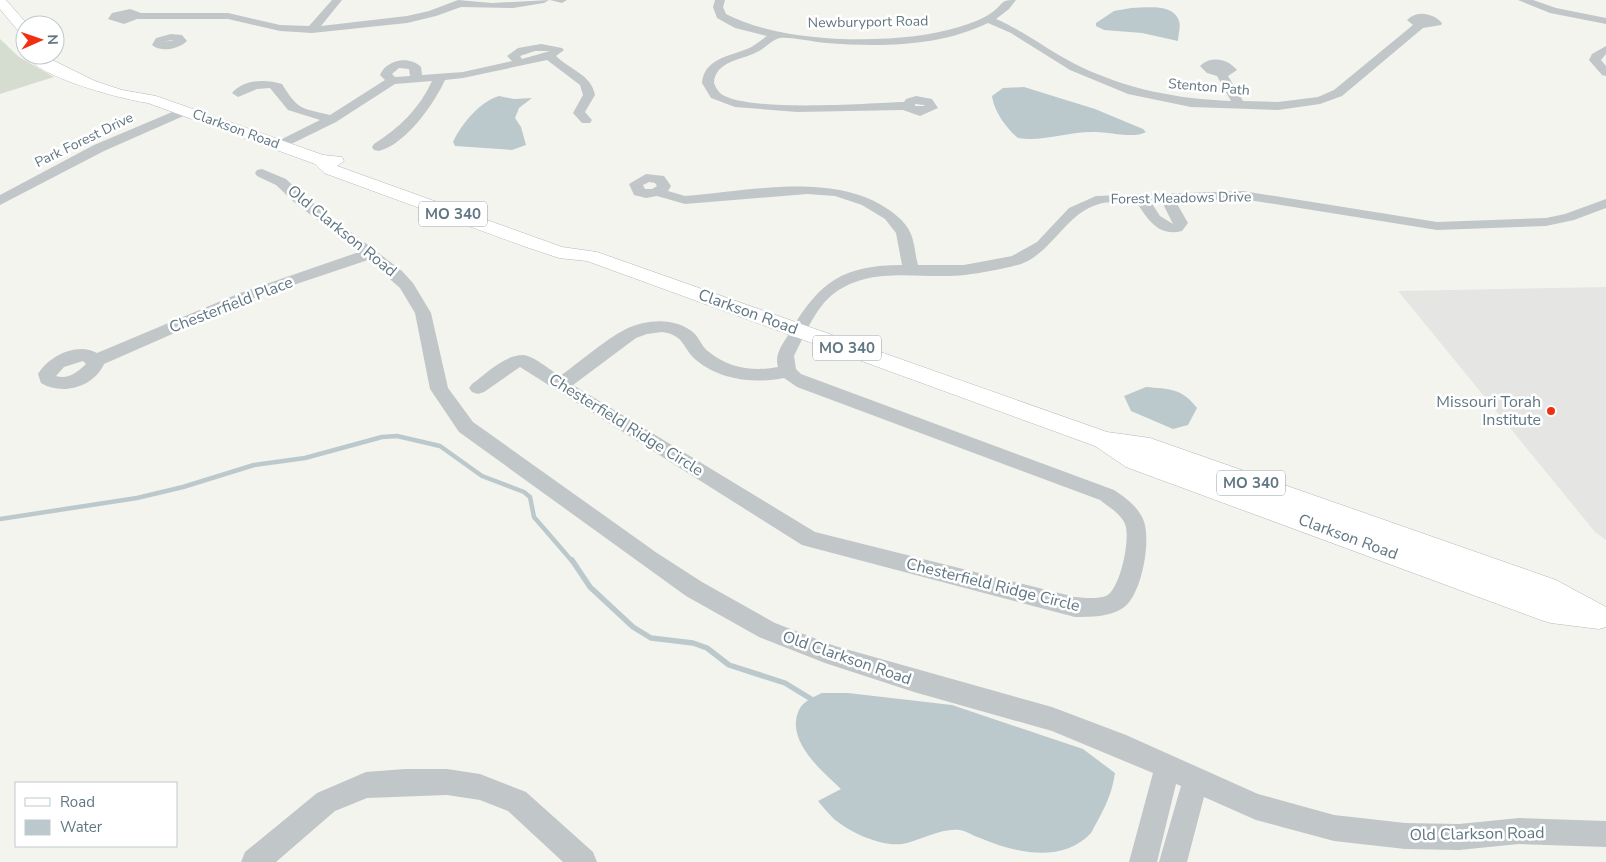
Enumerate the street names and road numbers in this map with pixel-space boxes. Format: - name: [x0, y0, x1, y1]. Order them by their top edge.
- street label: Newburyport Road: [808, 11, 928, 33]
- street label: Stenton Path: [1167, 74, 1251, 100]
- street label: Clarkson Road: [190, 104, 282, 154]
- street label: Park Forest Drive: [32, 108, 136, 172]
- street label: Old Clarkson Road: [283, 180, 401, 282]
- street label: Forest Meadows Drive: [1111, 187, 1251, 209]
- road number: MO 340: [419, 202, 487, 226]
- street label: Chesterfield Place: [166, 271, 296, 339]
- street label: Clarkson Road: [695, 284, 801, 340]
- road number: MO 340: [813, 336, 881, 360]
- street label: Chesterfield Ridge Circle: [545, 368, 707, 482]
- road number: MO 340: [1217, 470, 1285, 496]
- street label: Clarkson Road: [1295, 509, 1401, 565]
- street label: Chesterfield Ridge Circle: [904, 553, 1082, 617]
- street label: Old Clarkson Road: [780, 626, 914, 690]
- street label: Old Clarkson Road: [1409, 822, 1545, 846]

